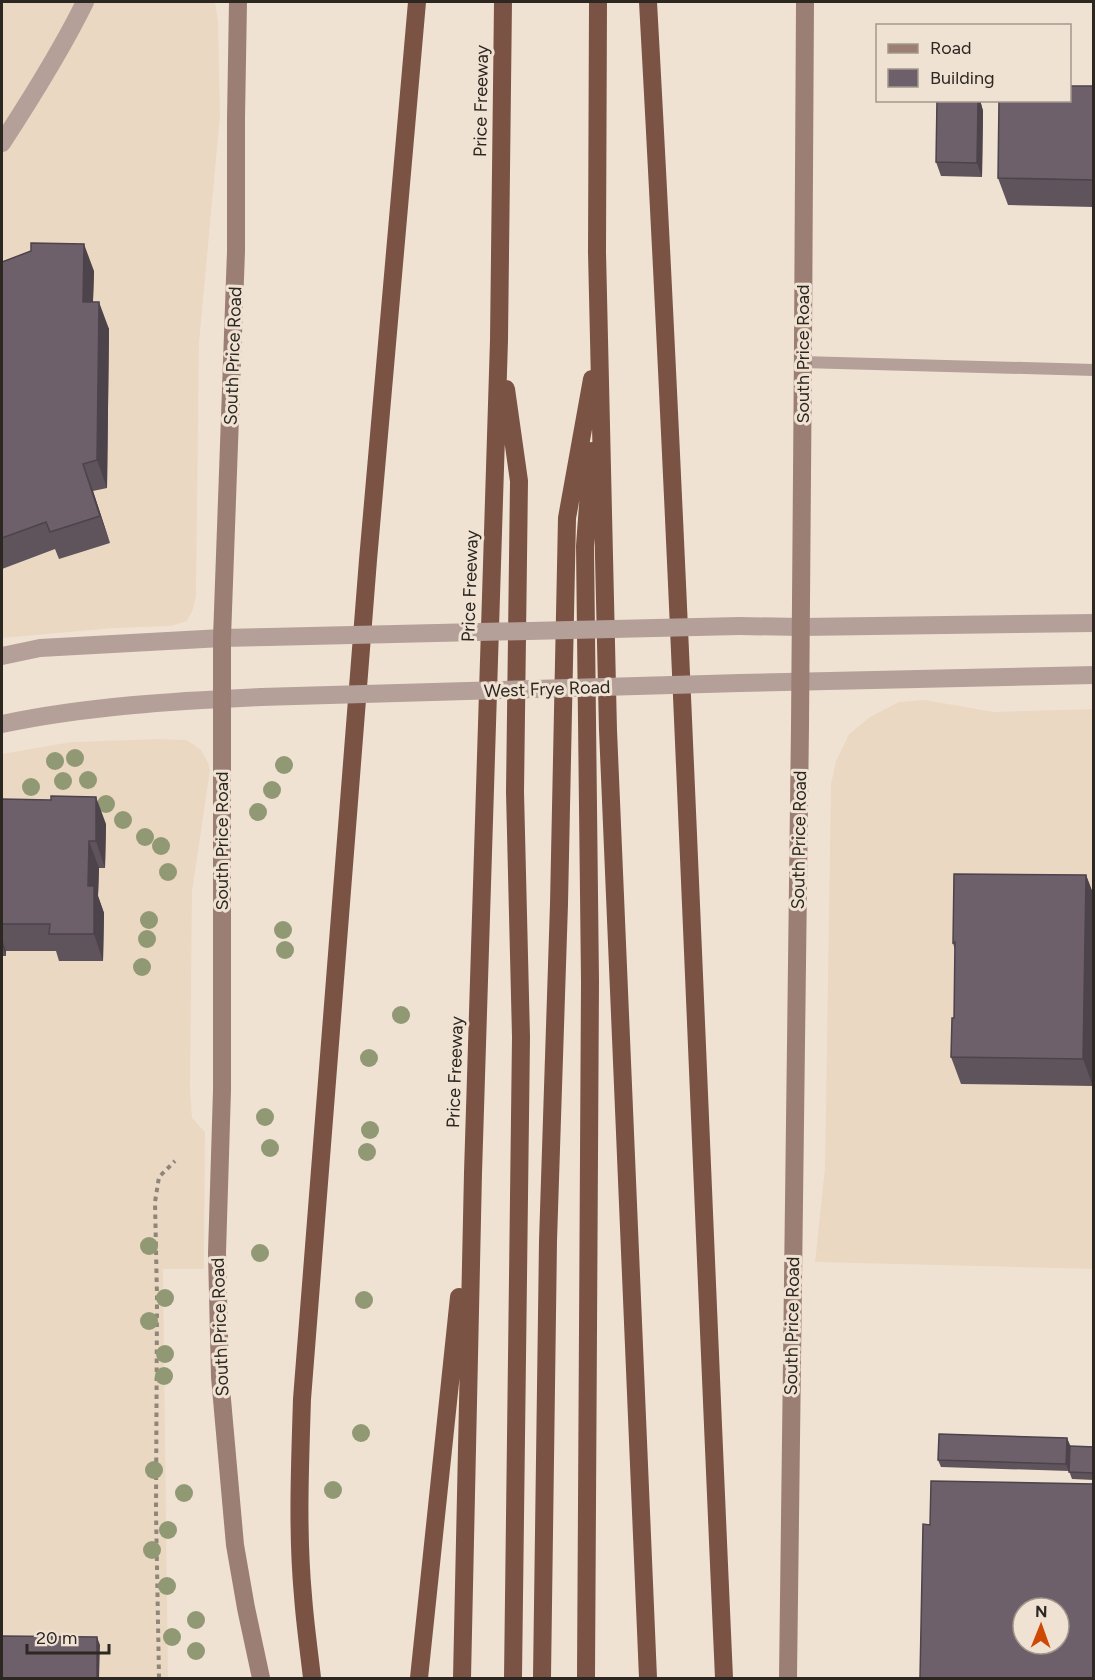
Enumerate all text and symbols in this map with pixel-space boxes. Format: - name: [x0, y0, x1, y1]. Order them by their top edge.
- legend: [876, 24, 1071, 102]
- text: Road: [930, 37, 971, 59]
- street label: Price Freeway: [469, 44, 493, 157]
- text: Building: [930, 67, 995, 89]
- street label: South Price Road: [792, 285, 814, 423]
- street label: South Price Road: [220, 286, 246, 426]
- street label: Price Freeway: [457, 529, 483, 642]
- street label: West Frye Road: [483, 676, 611, 702]
- street label: South Price Road: [787, 770, 811, 910]
- street label: South Price Road: [211, 772, 233, 910]
- street label: Price Freeway: [442, 1015, 468, 1128]
- street label: South Price Road: [780, 1256, 804, 1396]
- street label: South Price Road: [207, 1257, 233, 1397]
- north arrow: [1011, 1596, 1071, 1656]
- text: N: [1035, 1602, 1048, 1621]
- scale bar: [27, 1617, 110, 1655]
- text: 20 m: [36, 1627, 77, 1649]

